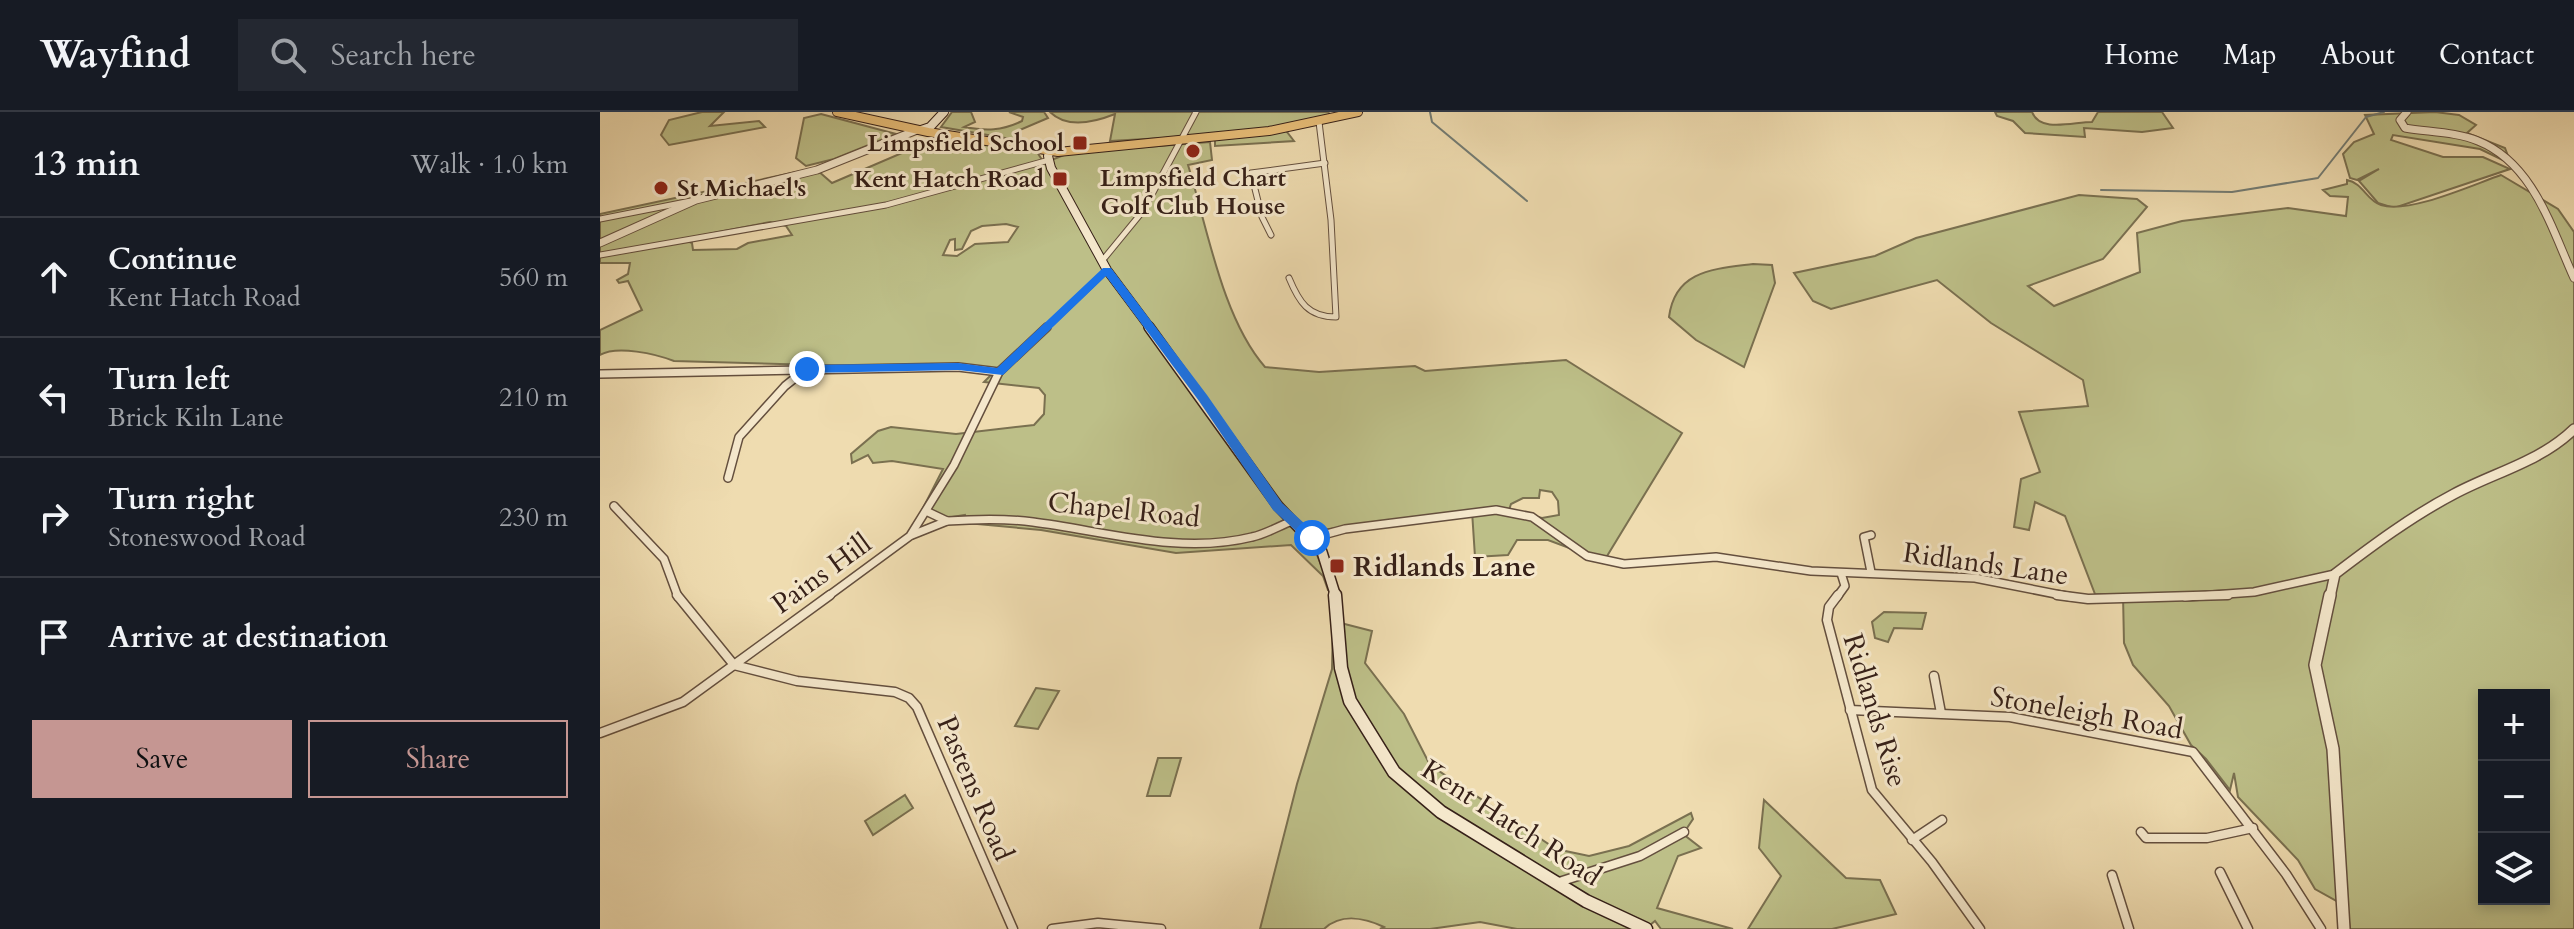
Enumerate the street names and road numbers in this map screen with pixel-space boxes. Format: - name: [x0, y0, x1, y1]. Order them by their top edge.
- street label: Chapel Road: [1046, 483, 1202, 537]
- street label: Pains Hill: [764, 525, 879, 623]
- street label: Ridlands Lane: [1901, 534, 2071, 594]
- street label: Ridlands Rise: [1834, 629, 1916, 792]
- street label: Stoneleigh Road: [1988, 677, 2186, 749]
- street label: Pastens Road: [928, 710, 1023, 867]
- street label: Kent Hatch Road: [1414, 750, 1609, 895]

